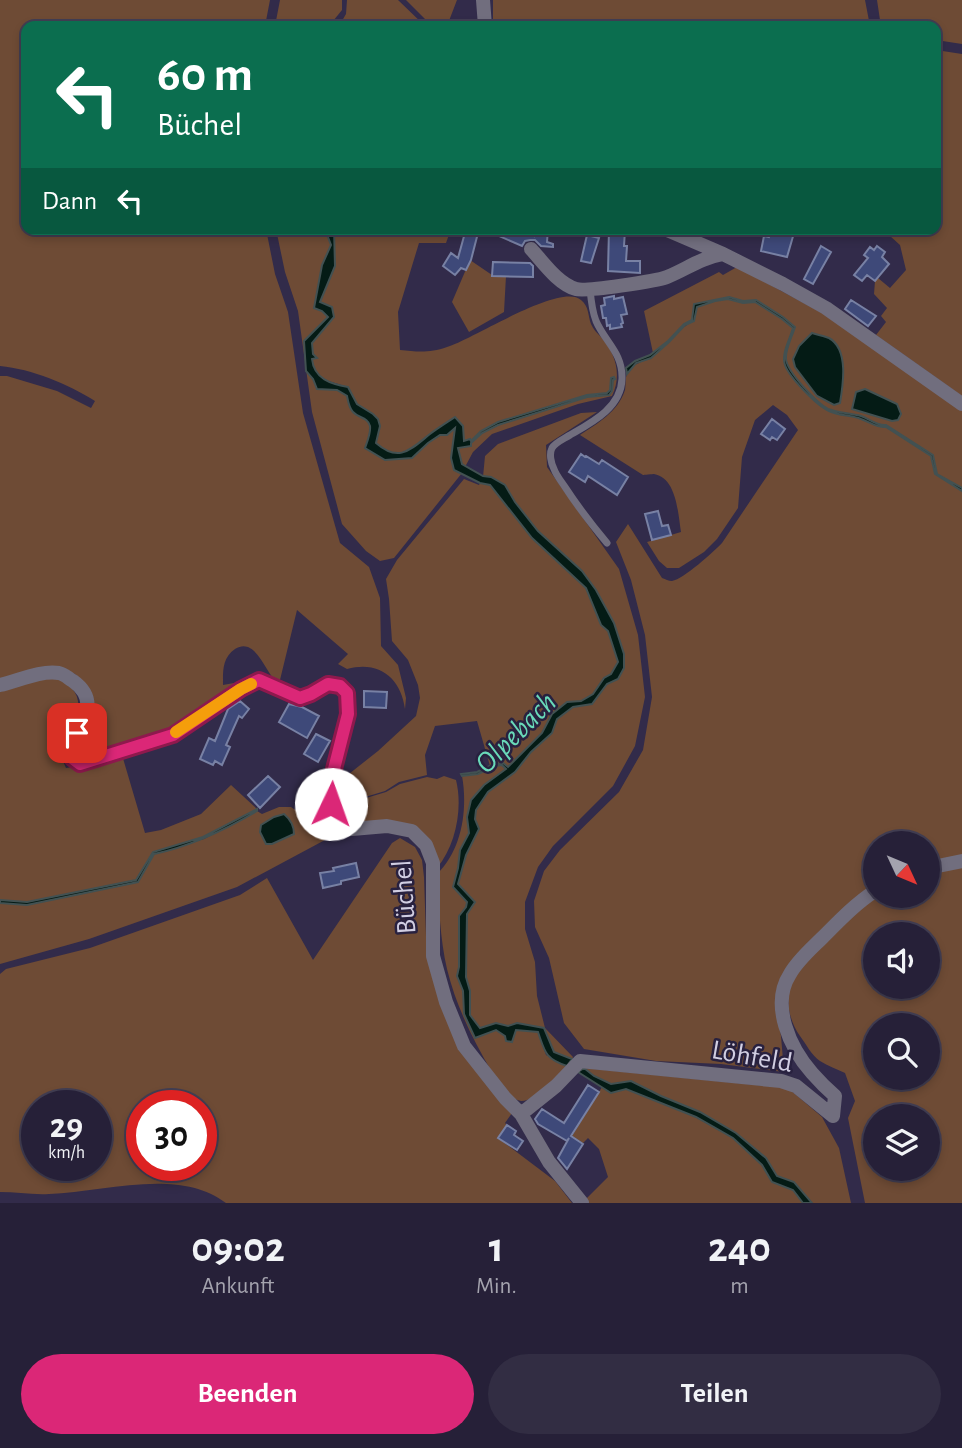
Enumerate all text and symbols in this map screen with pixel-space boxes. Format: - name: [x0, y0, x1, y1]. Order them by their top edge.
- icon: left: [42, 49, 133, 140]
- text: 60 m: [157, 51, 253, 100]
- text: Büchel: [157, 109, 242, 141]
- icon: left: [111, 182, 149, 220]
- text: Dann: [42, 188, 97, 214]
- water label: Olpebach: [470, 687, 562, 779]
- pin: [47, 703, 107, 763]
- icon: arrive: [58, 714, 96, 752]
- position arrow: [294, 767, 368, 841]
- north arrow: [863, 831, 940, 908]
- map controls: [863, 831, 940, 1181]
- street label: Büchel: [388, 859, 422, 935]
- button: sound: [863, 922, 940, 999]
- button: search: [863, 1013, 940, 1090]
- street label: Löhfeld: [709, 1036, 795, 1078]
- speed limit sign: 30: [126, 1090, 217, 1181]
- button: layers: [863, 1104, 940, 1181]
- text: 29: [50, 1109, 83, 1144]
- text: km/h: [48, 1144, 85, 1162]
- text: 09:02: [191, 1227, 285, 1269]
- text: 1: [489, 1227, 504, 1269]
- text: 240: [708, 1227, 771, 1269]
- text: Ankunft: [201, 1275, 274, 1298]
- text: Min.: [476, 1275, 517, 1298]
- text: m: [730, 1275, 749, 1298]
- button: Beenden: [21, 1354, 474, 1434]
- button: Teilen: [488, 1354, 941, 1434]

